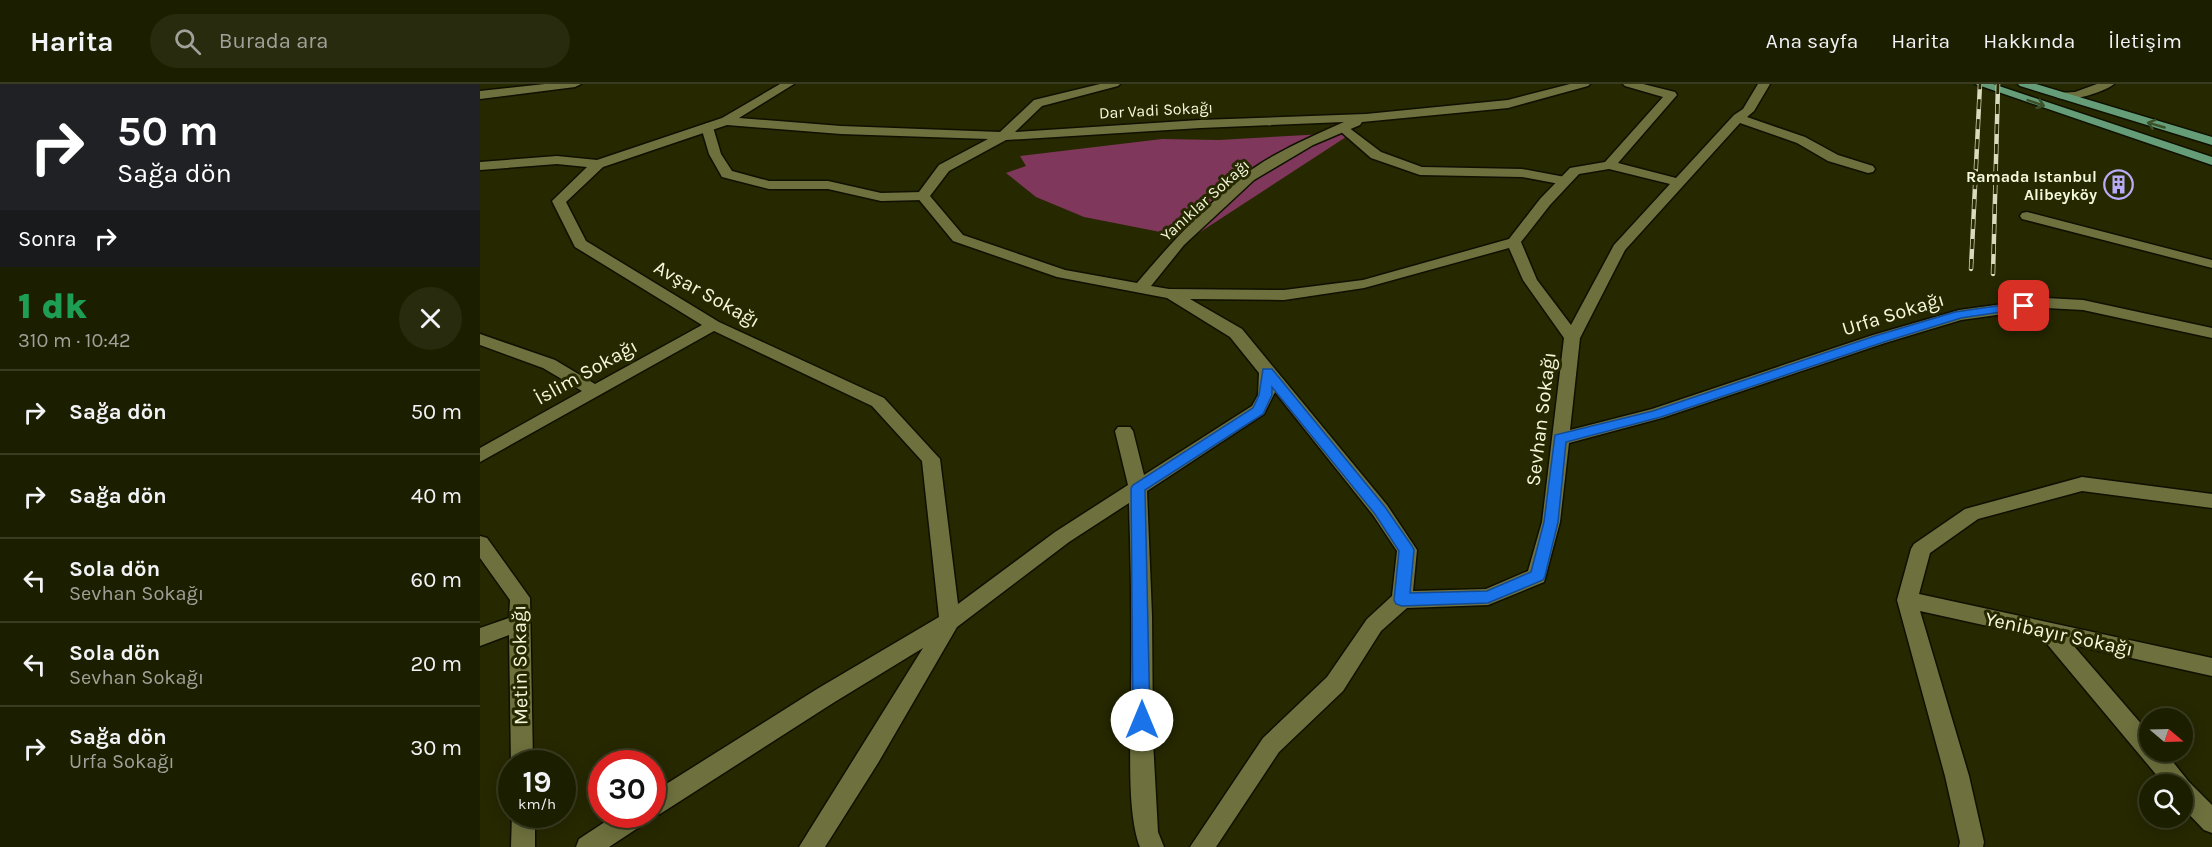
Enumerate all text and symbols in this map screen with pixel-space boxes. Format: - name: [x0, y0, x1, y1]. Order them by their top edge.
- search box: [150, 14, 570, 68]
- text: Harita: [30, 25, 114, 58]
- icon: search: [171, 25, 204, 58]
- text: Burada ara: [219, 28, 328, 54]
- text: Ana sayfa: [1766, 29, 1858, 53]
- text: Harita: [1891, 29, 1950, 53]
- text: Hakkında: [1983, 29, 2075, 53]
- text: İletişim: [2108, 29, 2182, 53]
- street label: Dar Vadi Sokağı: [1098, 98, 1214, 122]
- one-way arrow: [2026, 99, 2045, 110]
- text: 50 m: [117, 106, 219, 156]
- icon: right: [18, 108, 96, 186]
- one-way arrow: [2147, 119, 2166, 130]
- street label: Yanıklar Sokağı: [1157, 155, 1253, 245]
- text: Sağa dön: [117, 157, 232, 189]
- place label: Ramada Istanbul Alibeyköy: [1966, 167, 2097, 204]
- building icon: Ramada Istanbul Alibeyköy: [2102, 169, 2134, 201]
- icon: right: [89, 222, 122, 255]
- text: Sonra: [18, 226, 77, 252]
- street label: Avşar Sokağı: [650, 256, 764, 332]
- pin: [1998, 280, 2049, 331]
- text: 1 dk: [18, 285, 87, 327]
- button: close: [399, 287, 462, 350]
- street label: Urfa Sokağı: [1839, 288, 1947, 340]
- icon: arrive: [2007, 289, 2040, 322]
- text: 310 m · 10:42: [18, 329, 131, 352]
- street label: İslim Sokağı: [531, 334, 641, 410]
- street label: Sevhan Sokağı: [1521, 351, 1561, 487]
- icon: right: [18, 396, 51, 429]
- text: Sağa dön: [69, 399, 167, 425]
- text: 50 m: [411, 399, 462, 425]
- icon: right: [18, 480, 51, 513]
- text: Sağa dön: [69, 483, 167, 509]
- text: 40 m: [411, 483, 462, 509]
- text: Sola dön: [69, 556, 160, 582]
- icon: left: [18, 564, 51, 597]
- text: 60 m: [411, 567, 462, 593]
- text: Sevhan Sokağı: [69, 582, 204, 605]
- street label: Metin Sokağı: [507, 605, 533, 725]
- street label: Yenibayır Sokağı: [1983, 607, 2135, 661]
- text: Sola dön: [69, 640, 160, 666]
- icon: left: [18, 648, 51, 681]
- text: 20 m: [410, 651, 462, 677]
- text: Sevhan Sokağı: [69, 666, 204, 689]
- position arrow: [1110, 688, 1174, 752]
- north arrow: [2139, 708, 2193, 762]
- map controls: [2139, 708, 2193, 828]
- text: Sağa dön: [69, 724, 167, 750]
- icon: right: [18, 732, 51, 765]
- text: 30 m: [410, 735, 462, 761]
- text: Urfa Sokağı: [69, 750, 174, 773]
- speed limit sign: 30: [588, 750, 666, 828]
- text: 19: [522, 764, 551, 800]
- button: search: [2139, 774, 2193, 828]
- text: km/h: [518, 795, 556, 813]

